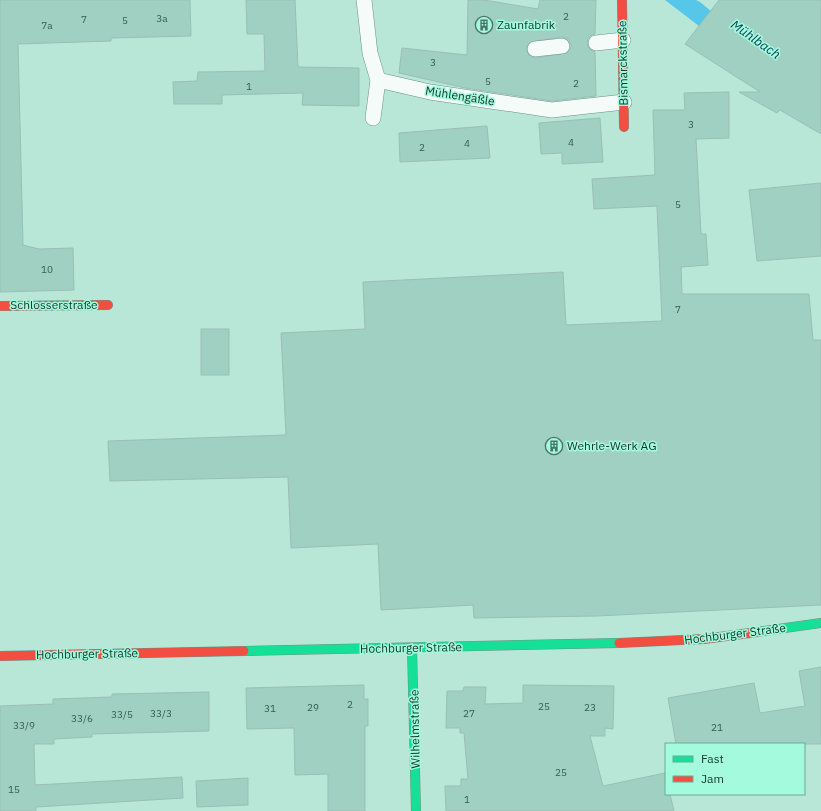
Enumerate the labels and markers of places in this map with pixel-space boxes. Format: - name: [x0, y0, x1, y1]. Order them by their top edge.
- building icon: Zaunfabrik: [474, 15, 494, 35]
- place label: Zaunfabrik: [497, 17, 556, 32]
- building icon: Wehrle-Werk AG: [544, 436, 564, 456]
- place label: Wehrle-Werk AG: [567, 438, 656, 453]

